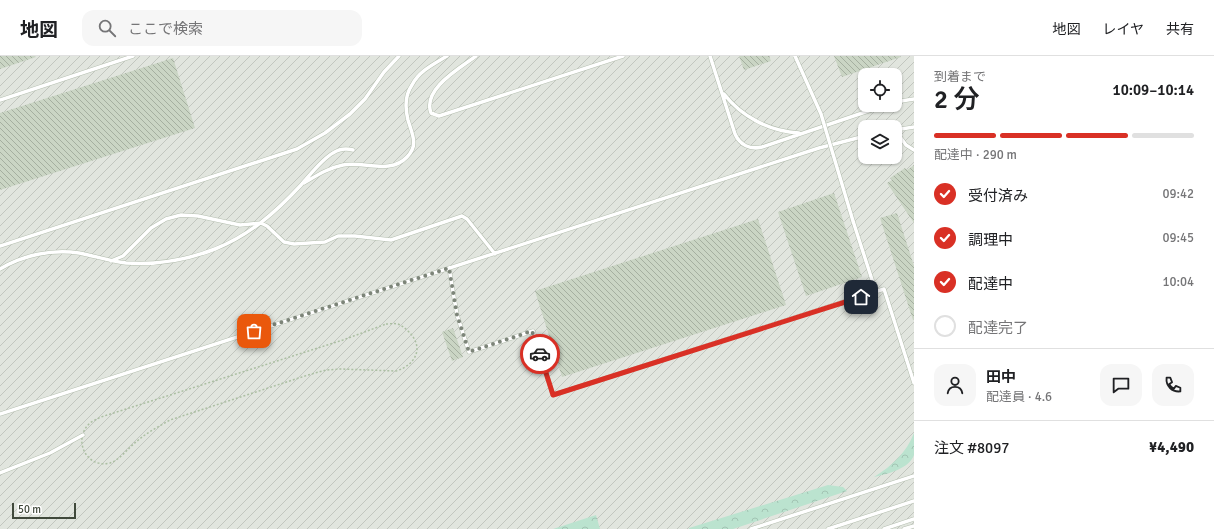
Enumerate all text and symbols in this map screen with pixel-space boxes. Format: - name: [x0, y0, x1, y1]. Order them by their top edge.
- search box: [82, 10, 362, 46]
- icon: search: [96, 17, 118, 39]
- text: 地図: [20, 18, 58, 42]
- text: ここで検索: [128, 20, 203, 38]
- text: 地図: [1052, 21, 1080, 38]
- text: レイヤ: [1102, 21, 1144, 38]
- text: 共有: [1166, 21, 1194, 38]
- map controls: [858, 68, 902, 164]
- button: locate: [858, 68, 902, 112]
- text: 到着まで: [934, 69, 986, 85]
- text: 10:09–10:14: [1113, 81, 1194, 99]
- text: 2 分: [934, 84, 980, 116]
- button: layers: [858, 120, 902, 164]
- text: 配達中 · 290 m: [934, 147, 1017, 163]
- icon: check: [934, 183, 956, 205]
- text: 09:42: [1162, 186, 1194, 202]
- text: 受付済み: [968, 187, 1028, 205]
- icon: check: [934, 227, 956, 249]
- text: 09:45: [1162, 230, 1194, 246]
- text: 調理中: [968, 231, 1013, 249]
- icon: check: [934, 271, 956, 293]
- text: 10:04: [1162, 274, 1194, 290]
- text: 配達中: [968, 275, 1013, 293]
- pin: [844, 280, 878, 314]
- icon: home: [850, 286, 872, 308]
- pin: [237, 314, 271, 348]
- text: 配達完了: [968, 319, 1028, 337]
- icon: bag: [243, 320, 265, 342]
- courier: [520, 334, 560, 374]
- icon: car: [529, 343, 551, 365]
- button: person: [934, 364, 976, 406]
- button: chat: [1100, 364, 1142, 406]
- button: phone: [1152, 364, 1194, 406]
- text: 田中: [986, 368, 1016, 386]
- text: 配達員 · 4.6: [986, 389, 1052, 405]
- text: ¥4,490: [1149, 438, 1194, 456]
- text: 注文 #8097: [934, 439, 1009, 457]
- scale bar: [12, 501, 76, 520]
- text: 50 m: [18, 503, 41, 516]

